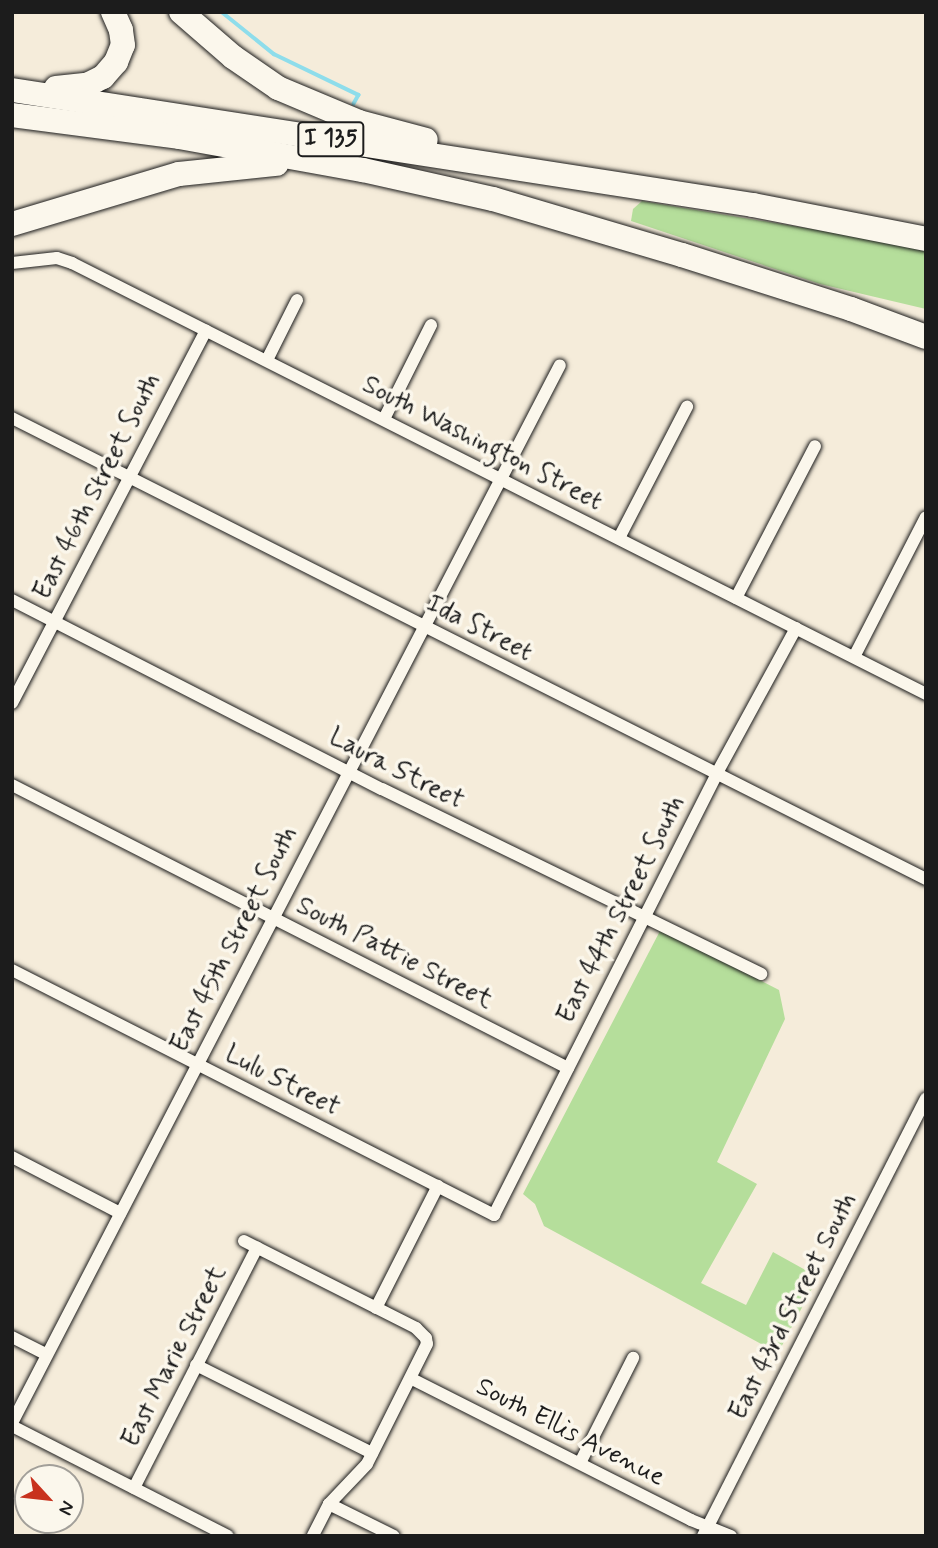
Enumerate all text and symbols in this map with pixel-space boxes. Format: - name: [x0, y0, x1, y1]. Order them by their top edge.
- road number: I 135: [296, 119, 366, 160]
- street label: East 46th Street South: [28, 369, 168, 605]
- street label: South Washington Street: [355, 369, 609, 519]
- street label: Ida Street: [419, 588, 539, 670]
- street label: Laura Street: [324, 723, 468, 817]
- street label: East 44th Street South: [551, 791, 693, 1029]
- street label: East 45th Street South: [165, 822, 305, 1058]
- street label: South Pattie Street: [291, 891, 497, 1017]
- street label: Lulu Street: [220, 1040, 344, 1124]
- street label: East 43rd Street South: [724, 1190, 864, 1424]
- street label: East Marie Street: [116, 1261, 234, 1453]
- street label: South Ellis Avenue: [474, 1374, 666, 1492]
- north arrow: [14, 1464, 84, 1534]
- text: N: [52, 1497, 80, 1519]

